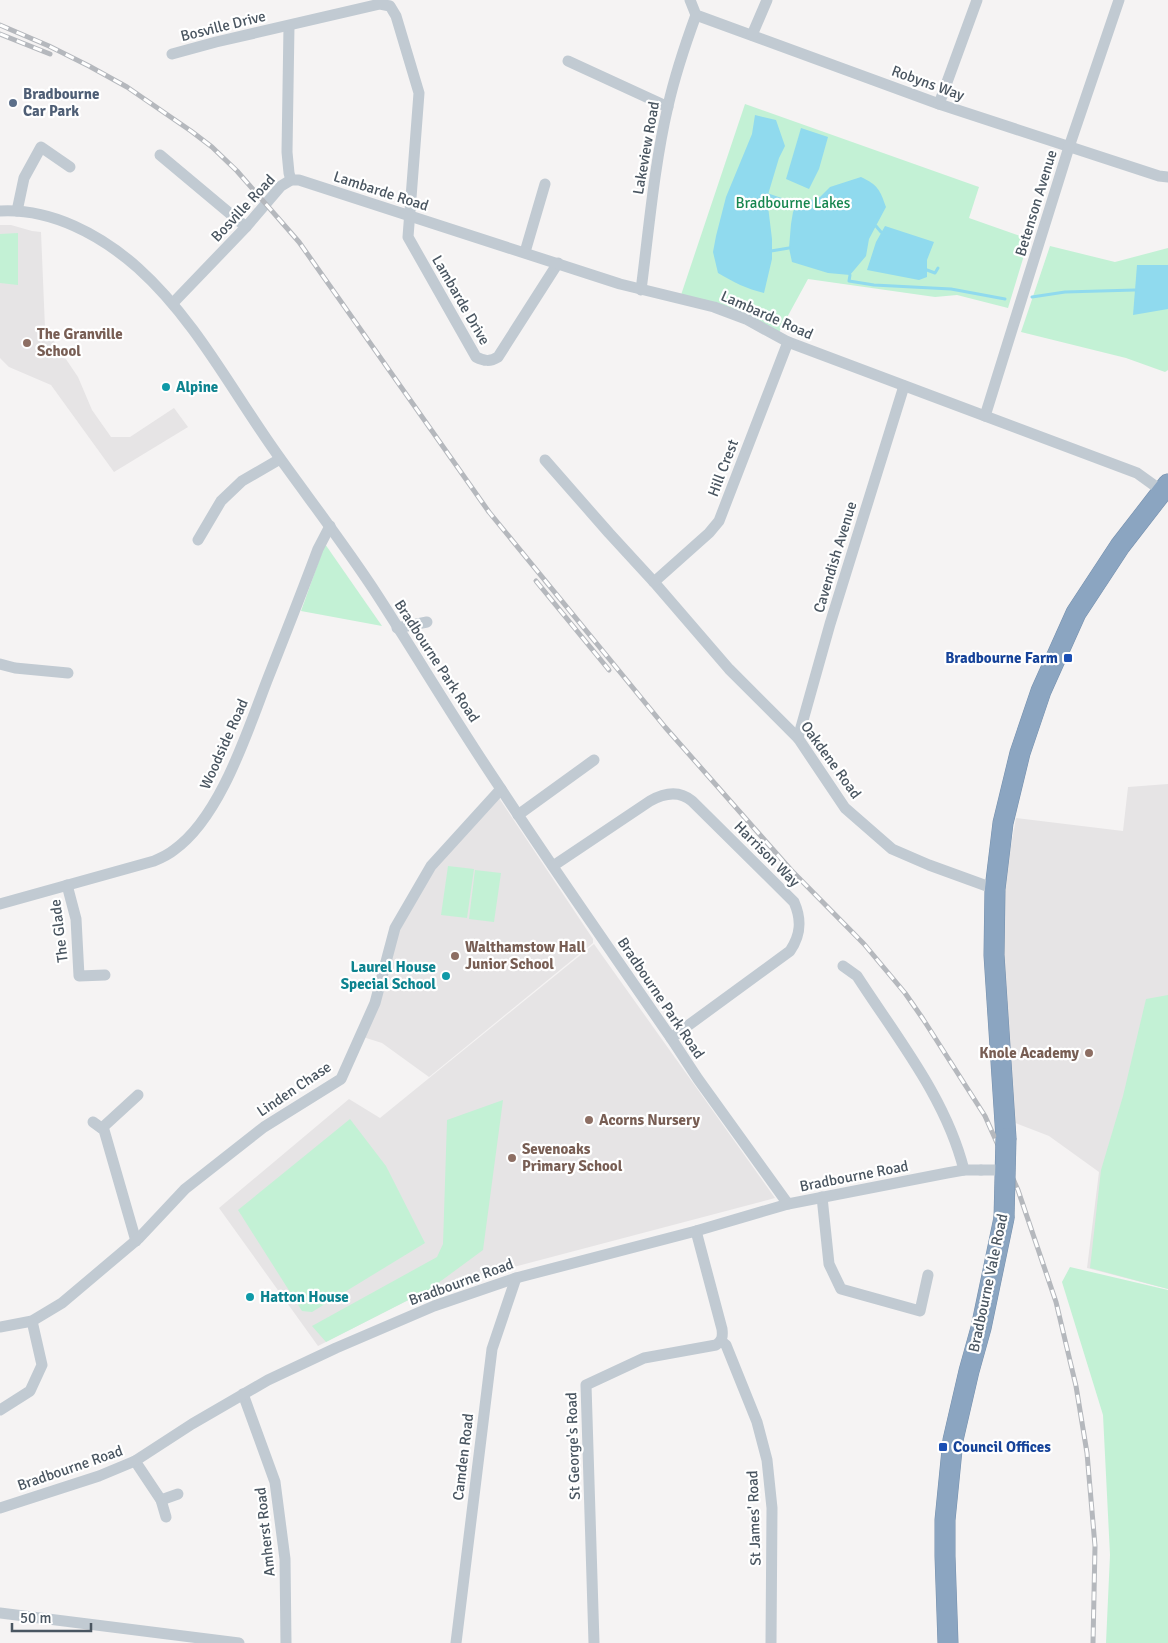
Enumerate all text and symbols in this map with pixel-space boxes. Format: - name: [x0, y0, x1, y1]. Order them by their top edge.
- street label: Bosville Drive: [179, 7, 267, 45]
- street label: Robyns Way: [889, 62, 967, 104]
- place label: Bradbourne Car Park: [23, 85, 99, 120]
- marker: Bradbourne Car Park: [7, 97, 19, 109]
- street label: Lakeview Road: [629, 100, 663, 196]
- street label: Betenson Avenue: [1011, 148, 1061, 258]
- street label: Lambarde Road: [331, 167, 431, 215]
- street label: Bosville Road: [207, 171, 279, 245]
- park label: Bradbourne Lakes: [736, 194, 851, 212]
- street label: Lambarde Drive: [428, 252, 494, 348]
- street label: Lambarde Road: [718, 287, 816, 343]
- place label: The Granville School: [37, 325, 123, 360]
- marker: The Granville School: [21, 337, 33, 349]
- place label: Alpine: [176, 378, 218, 396]
- marker: Alpine: [160, 381, 172, 393]
- street label: Hill Crest: [704, 437, 742, 499]
- street label: Cavendish Avenue: [809, 499, 861, 615]
- street label: Bradbourne Park Road: [391, 596, 483, 726]
- place label: Bradbourne Farm: [945, 649, 1058, 667]
- marker: Bradbourne Farm: [1062, 652, 1074, 664]
- street label: Woodside Road: [196, 696, 252, 792]
- street label: Oakdene Road: [797, 718, 865, 802]
- street label: Harrison Way: [730, 817, 804, 891]
- street label: The Glade: [46, 898, 72, 964]
- street label: Bradbourne Park Road: [614, 934, 708, 1062]
- place label: Walthamstow Hall Junior School: [465, 938, 586, 973]
- marker: Walthamstow Hall Junior School: [449, 950, 461, 962]
- place label: Laurel House Special School: [341, 958, 436, 993]
- marker: Laurel House Special School: [440, 970, 452, 982]
- place label: Knole Academy: [979, 1044, 1080, 1062]
- marker: Knole Academy: [1083, 1047, 1095, 1059]
- street label: Linden Chase: [253, 1058, 335, 1120]
- place label: Acorns Nursery: [599, 1111, 701, 1129]
- marker: Acorns Nursery: [583, 1114, 595, 1126]
- place label: Sevenoaks Primary School: [522, 1140, 623, 1175]
- marker: Sevenoaks Primary School: [506, 1152, 518, 1164]
- street label: Bradbourne Road: [798, 1157, 910, 1195]
- street label: Bradbourne Vale Road: [965, 1212, 1011, 1354]
- street label: Bradbourne Road: [406, 1255, 516, 1309]
- place label: Hatton House: [260, 1288, 349, 1306]
- marker: Hatton House: [244, 1291, 256, 1303]
- street label: St George's Road: [562, 1392, 584, 1500]
- street label: Camden Road: [449, 1412, 477, 1502]
- place label: Council Offices: [953, 1438, 1051, 1456]
- marker: Council Offices: [937, 1441, 949, 1453]
- street label: Bradbourne Road: [15, 1442, 125, 1494]
- street label: St James' Road: [743, 1470, 765, 1566]
- street label: Amherst Road: [251, 1486, 279, 1577]
- scale bar: [12, 1600, 91, 1632]
- text: 50 m: [20, 1609, 51, 1627]

